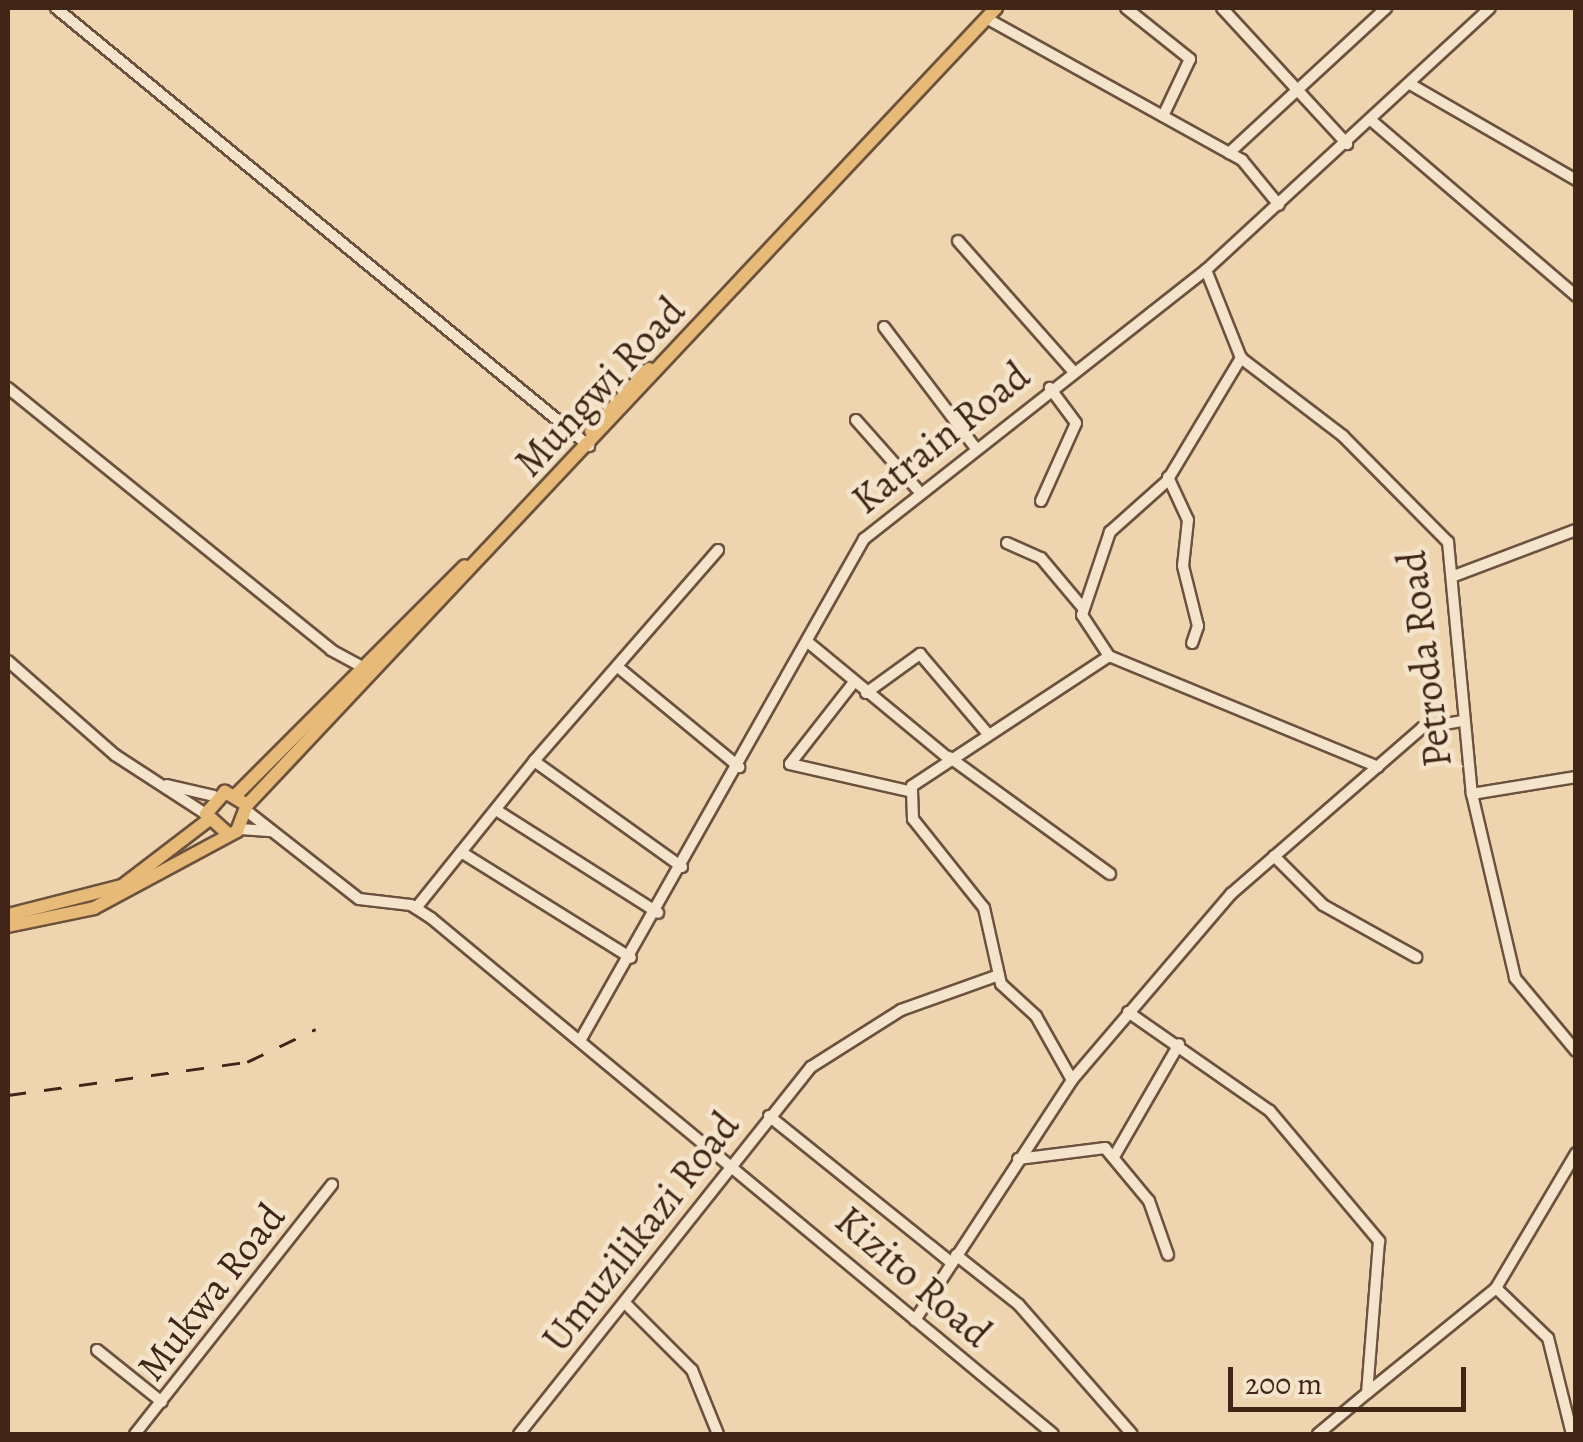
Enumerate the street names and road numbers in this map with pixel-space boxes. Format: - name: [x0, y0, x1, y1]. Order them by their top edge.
- street label: Mungwi Road: [505, 287, 695, 487]
- street label: Katrain Road: [843, 352, 1039, 524]
- street label: Petroda Road: [1388, 548, 1462, 770]
- street label: Umuzilikazi Road: [533, 1103, 749, 1361]
- street label: Mukwa Road: [127, 1194, 295, 1390]
- street label: Kizito Road: [825, 1196, 1001, 1358]

